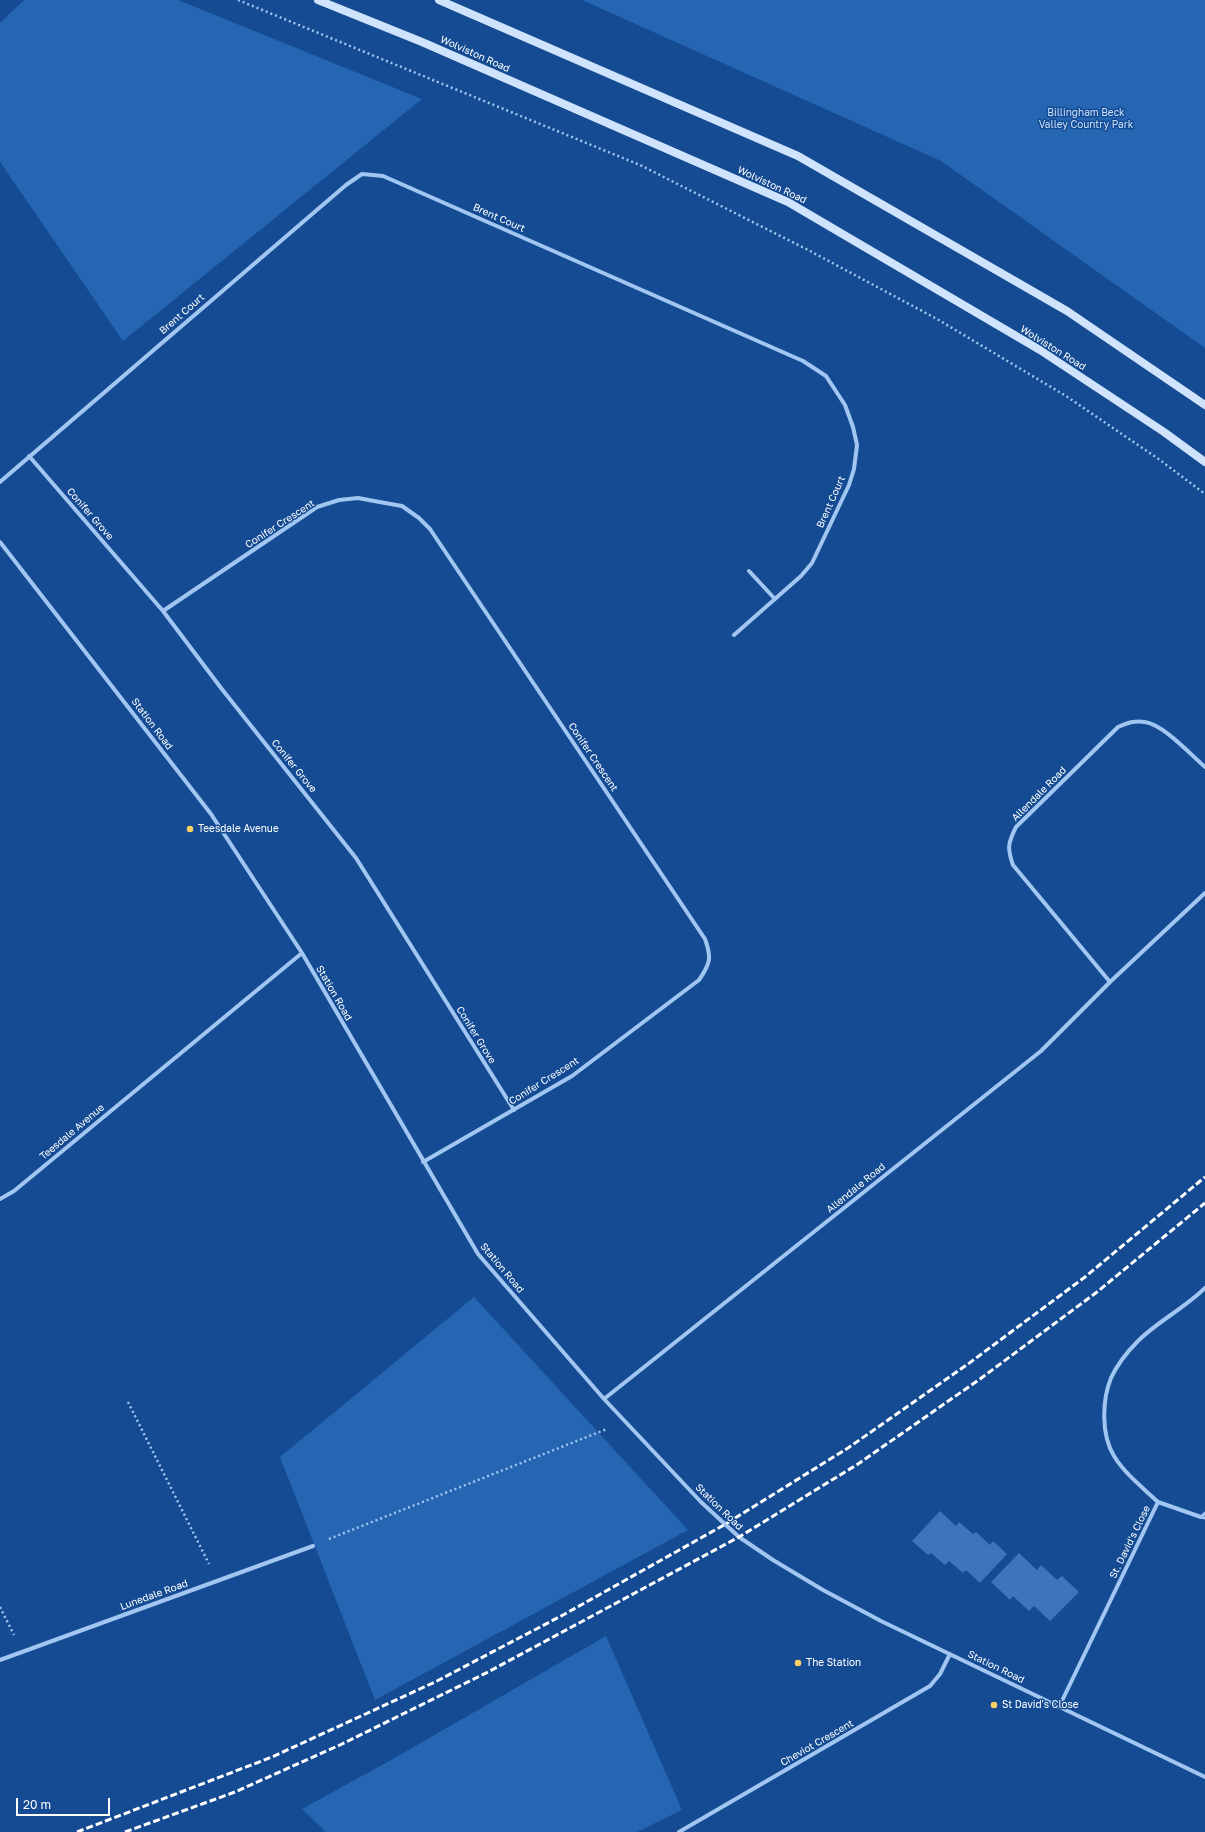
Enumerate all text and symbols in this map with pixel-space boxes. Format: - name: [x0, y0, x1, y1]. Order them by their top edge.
- street label: Wolviston Road: [438, 33, 512, 75]
- park label: Billingham Beck Valley Country Park: [1039, 107, 1133, 130]
- street label: Wolviston Road: [736, 164, 808, 206]
- street label: Brent Court: [471, 201, 527, 235]
- street label: Brent Court: [157, 291, 207, 337]
- street label: Wolviston Road: [1018, 323, 1088, 373]
- street label: Brent Court: [814, 474, 848, 530]
- street label: Conifer Grove: [64, 485, 116, 543]
- street label: Conifer Crescent: [243, 497, 317, 551]
- street label: Station Road: [129, 696, 175, 752]
- street label: Conifer Crescent: [566, 720, 620, 794]
- street label: Conifer Grove: [269, 737, 319, 795]
- street label: Allendale Road: [1009, 764, 1069, 824]
- place label: Teesdale Avenue: [198, 823, 279, 835]
- marker: Teesdale Avenue: [185, 824, 195, 834]
- street label: Station Road: [313, 963, 355, 1023]
- street label: Conifer Grove: [454, 1004, 498, 1066]
- street label: Conifer Crescent: [507, 1055, 581, 1107]
- street label: Teesdale Avenue: [37, 1101, 107, 1163]
- street label: Allendale Road: [824, 1161, 888, 1215]
- street label: Station Road: [478, 1241, 526, 1295]
- street label: Station Road: [693, 1481, 745, 1533]
- street label: St. David's Close: [1107, 1503, 1153, 1581]
- street label: Lunedale Road: [118, 1577, 190, 1613]
- street label: Station Road: [966, 1648, 1026, 1686]
- place label: The Station: [806, 1657, 861, 1669]
- marker: The Station: [793, 1658, 803, 1668]
- place label: St David's Close: [1002, 1699, 1079, 1711]
- marker: St David's Close: [989, 1700, 999, 1710]
- street label: Cheviot Crescent: [778, 1717, 856, 1769]
- scale bar: [18, 1790, 112, 1816]
- text: 20 m: [23, 1797, 51, 1812]

